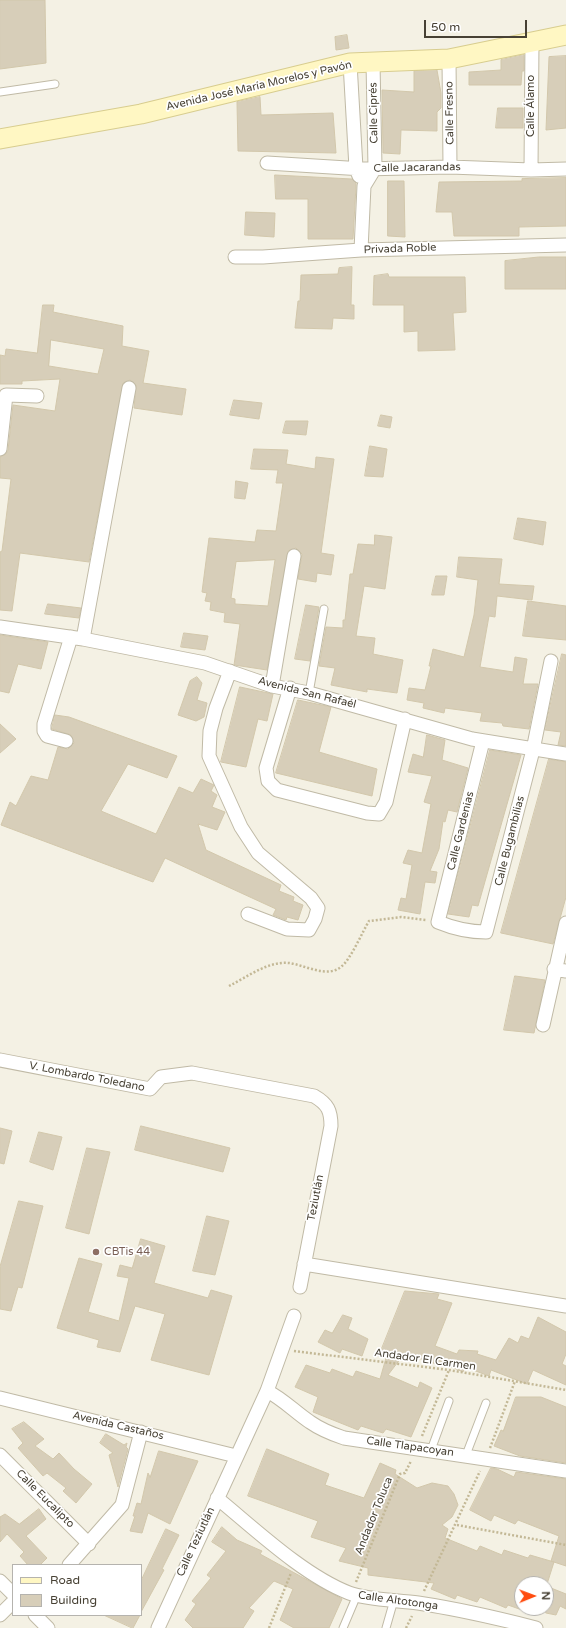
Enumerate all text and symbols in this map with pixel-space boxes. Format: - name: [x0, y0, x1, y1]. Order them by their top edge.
- scale bar: [426, 12, 529, 38]
- text: 50 m: [431, 20, 460, 34]
- street label: Avenida José María Morelos y Pavón: [165, 58, 353, 114]
- street label: Calle Álamo: [524, 75, 538, 137]
- street label: Calle Fresno: [443, 81, 457, 145]
- street label: Calle Ciprés: [367, 82, 381, 144]
- street label: Calle Jacarandas: [373, 161, 461, 175]
- street label: Privada Roble: [363, 241, 437, 257]
- street label: Avenida San Rafaél: [257, 674, 357, 712]
- street label: Calle Gardenias: [445, 790, 477, 872]
- street label: Calle Bugambilias: [492, 795, 528, 887]
- street label: V. Lombardo Toledano: [28, 1059, 146, 1095]
- street label: Teziutlán: [305, 1174, 327, 1222]
- place label: CBTis 44: [104, 1245, 150, 1259]
- marker: CBTis 44: [91, 1247, 101, 1257]
- street label: Andador El Carmen: [373, 1346, 477, 1374]
- street label: Avenida Castaños: [71, 1409, 165, 1443]
- street label: Calle Tlapacoyan: [365, 1434, 455, 1460]
- street label: Calle Eucalipto: [13, 1467, 77, 1531]
- street label: Andador Toluca: [352, 1475, 396, 1557]
- street label: Calle Teziutlán: [174, 1505, 218, 1579]
- legend: [12, 1564, 142, 1616]
- text: Road: [50, 1573, 80, 1587]
- north arrow: [514, 1576, 554, 1616]
- street label: Calle Altotonga: [357, 1589, 439, 1613]
- text: N: [539, 1591, 552, 1600]
- text: Building: [50, 1593, 97, 1607]

